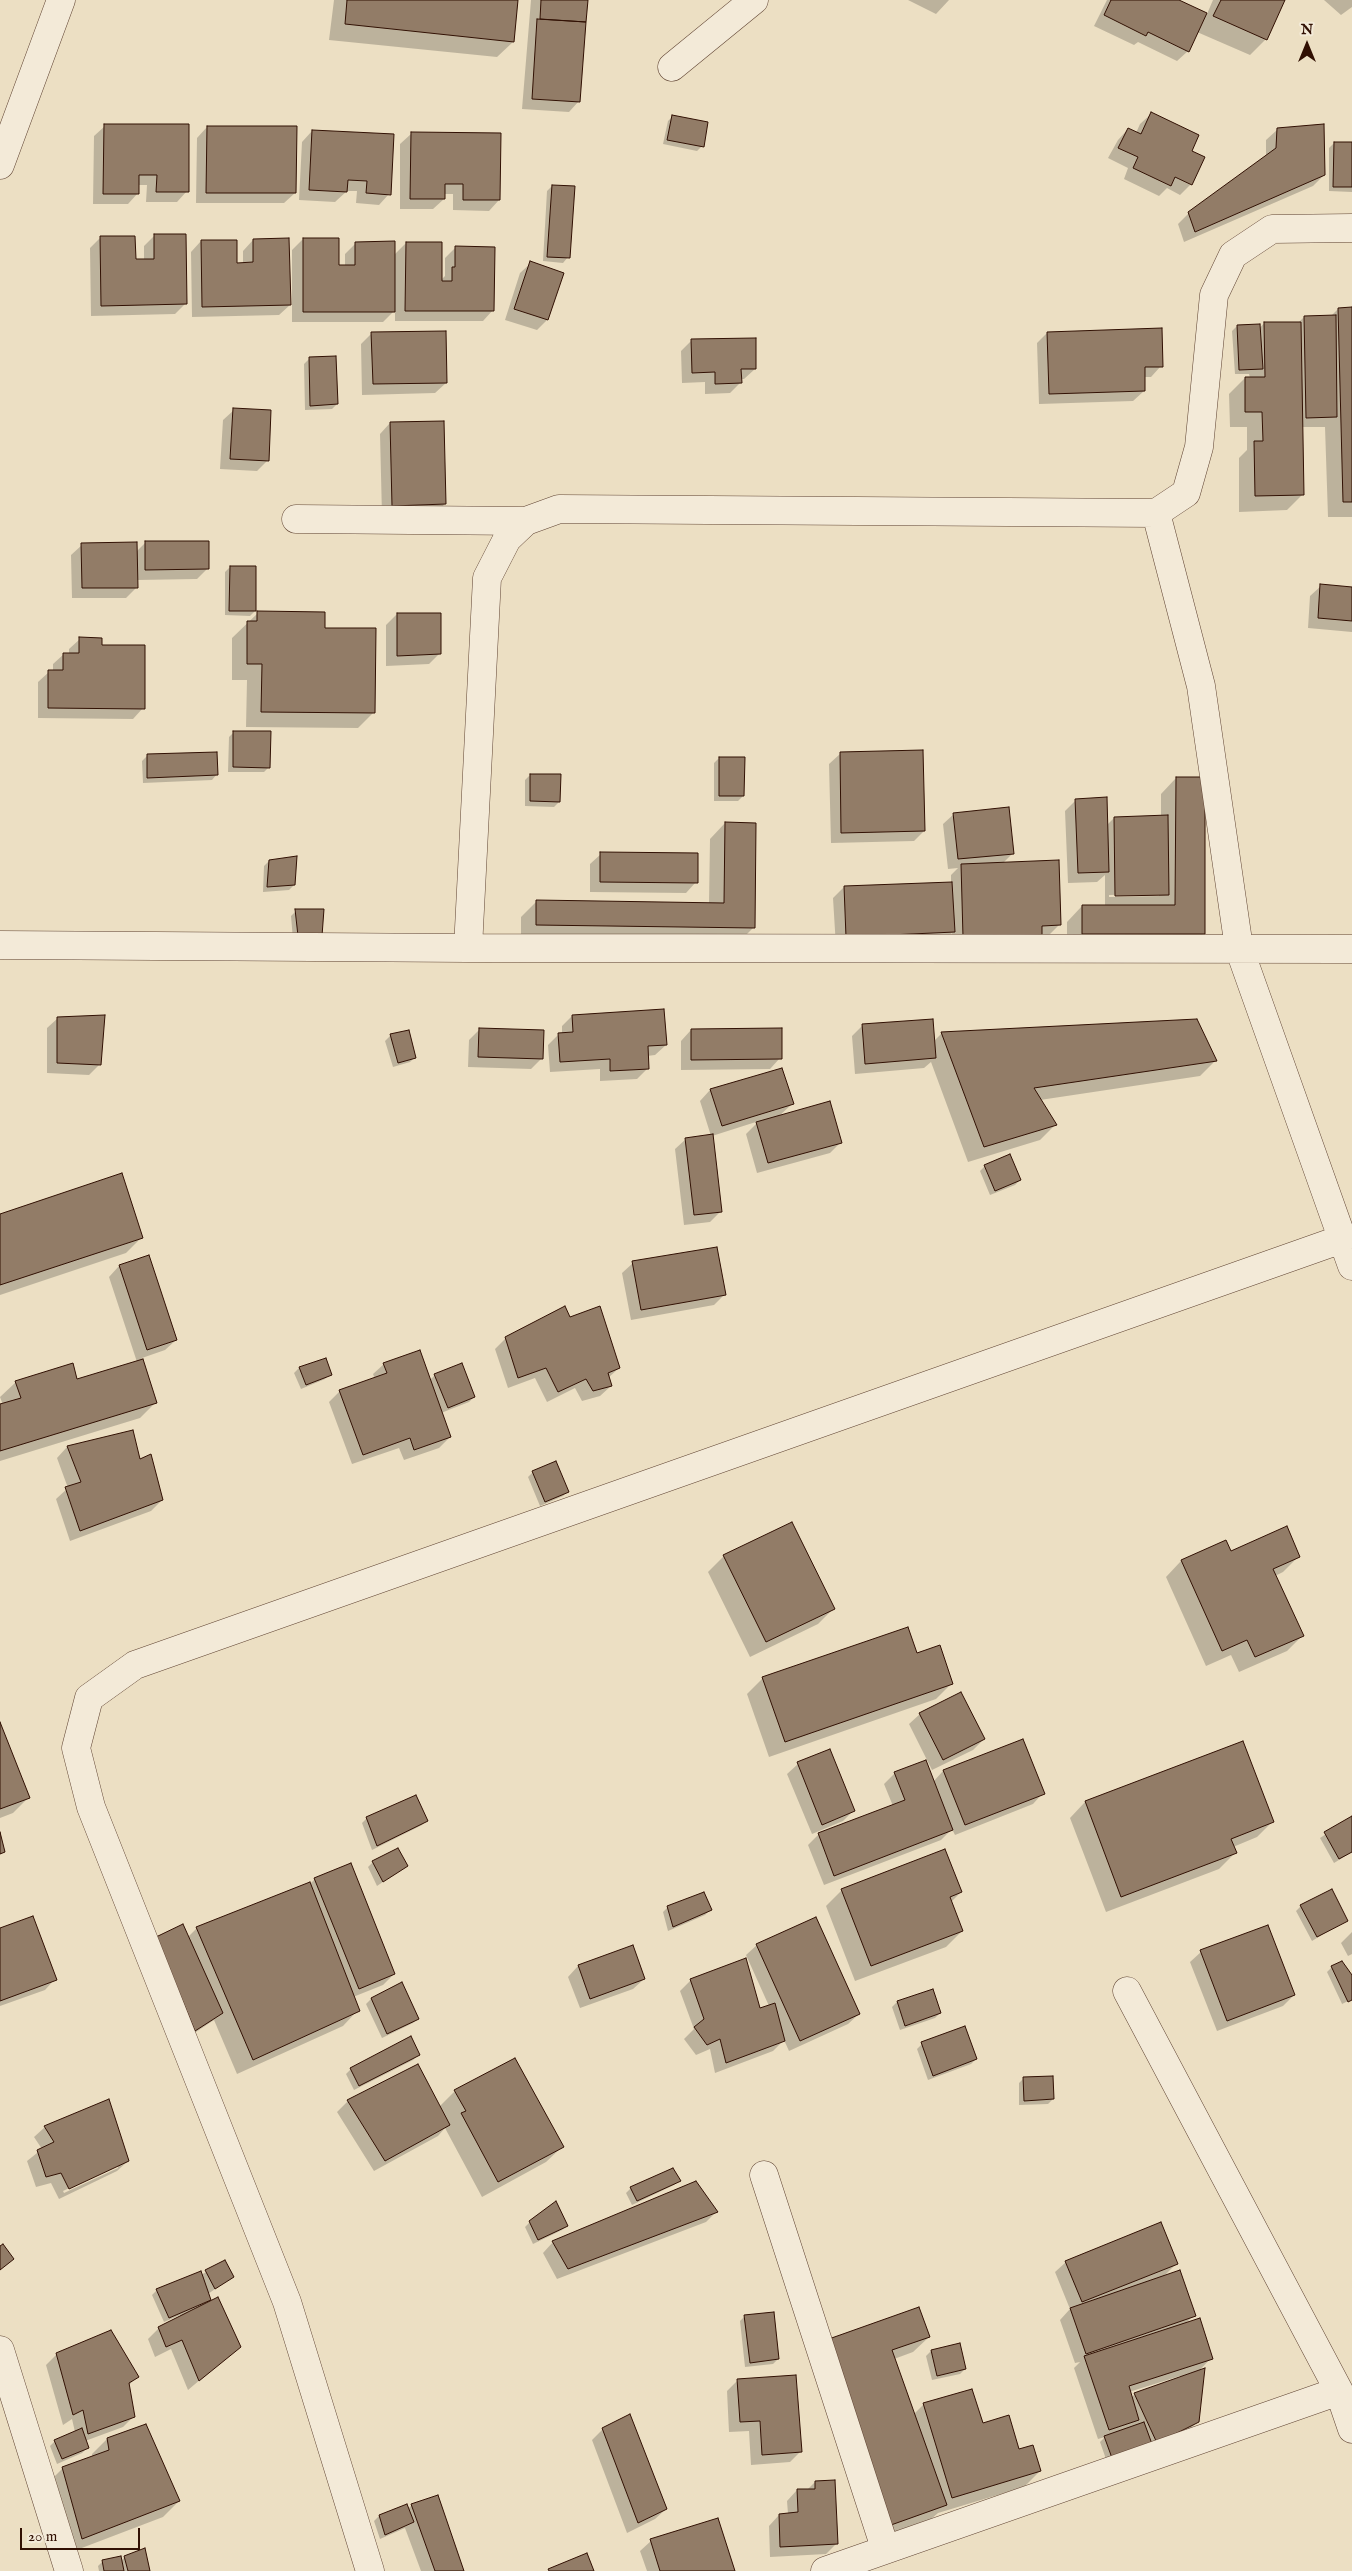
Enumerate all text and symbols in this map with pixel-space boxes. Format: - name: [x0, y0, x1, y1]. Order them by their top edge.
- north arrow: [1282, 20, 1332, 70]
- text: N: [1301, 21, 1313, 39]
- scale bar: [22, 2518, 142, 2550]
- text: 20 m: [28, 2527, 57, 2546]

